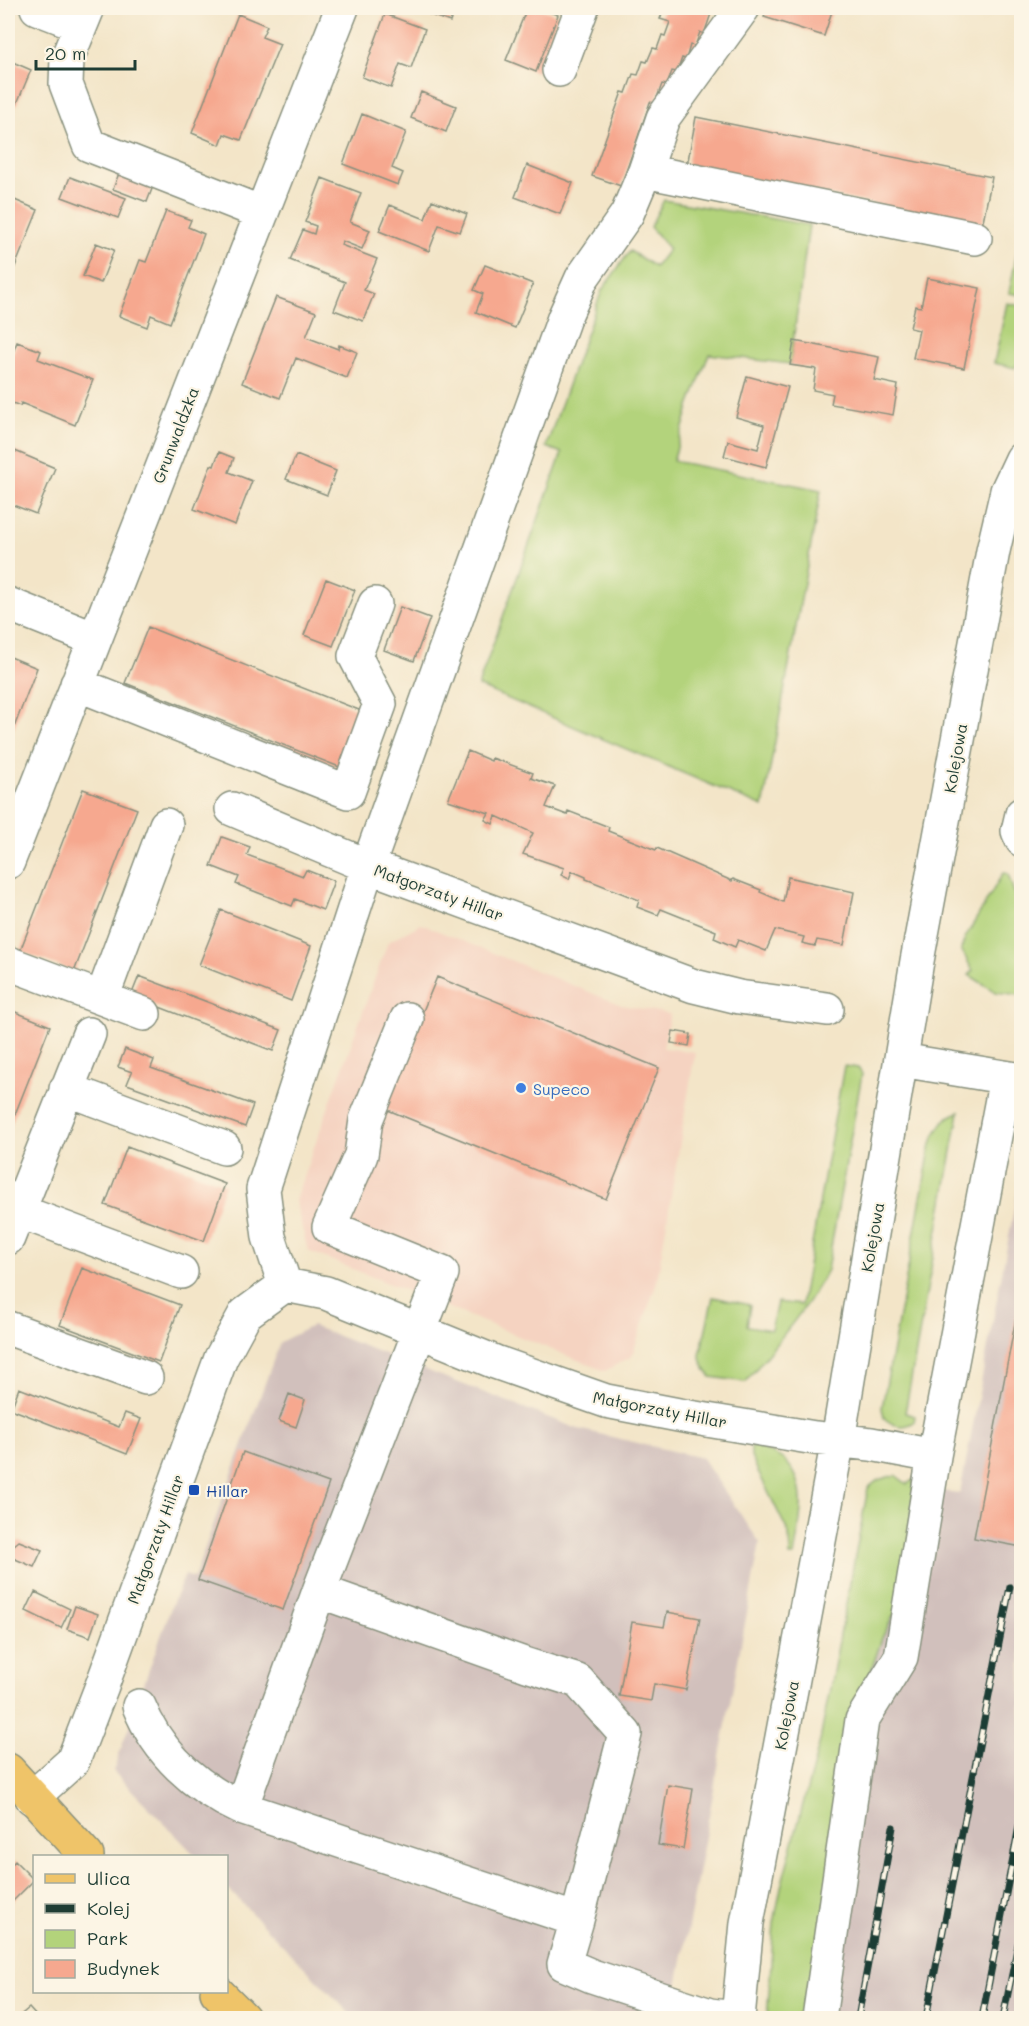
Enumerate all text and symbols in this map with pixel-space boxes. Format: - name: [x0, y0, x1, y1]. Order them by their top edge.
- scale bar: [36, 33, 135, 71]
- text: 20 m: [45, 41, 86, 65]
- street label: Grunwaldzka: [147, 384, 203, 486]
- street label: Kolejowa: [939, 721, 971, 794]
- street label: Małgorzaty Hillar: [371, 859, 507, 925]
- place label: Supeco: [533, 1078, 589, 1099]
- marker: Supeco: [514, 1081, 528, 1095]
- street label: Kolejowa: [856, 1200, 888, 1273]
- street label: Małgorzaty Hillar: [591, 1386, 729, 1432]
- street label: Małgorzaty Hillar: [122, 1471, 188, 1607]
- place label: Hillar: [206, 1480, 248, 1501]
- marker: Hillar: [187, 1483, 201, 1497]
- street label: Kolejowa: [769, 1678, 803, 1752]
- legend: [33, 1855, 228, 1993]
- text: Ulica: [87, 1866, 131, 1890]
- text: Kolej: [87, 1896, 130, 1920]
- text: Park: [87, 1926, 128, 1950]
- text: Budynek: [87, 1956, 160, 1980]

